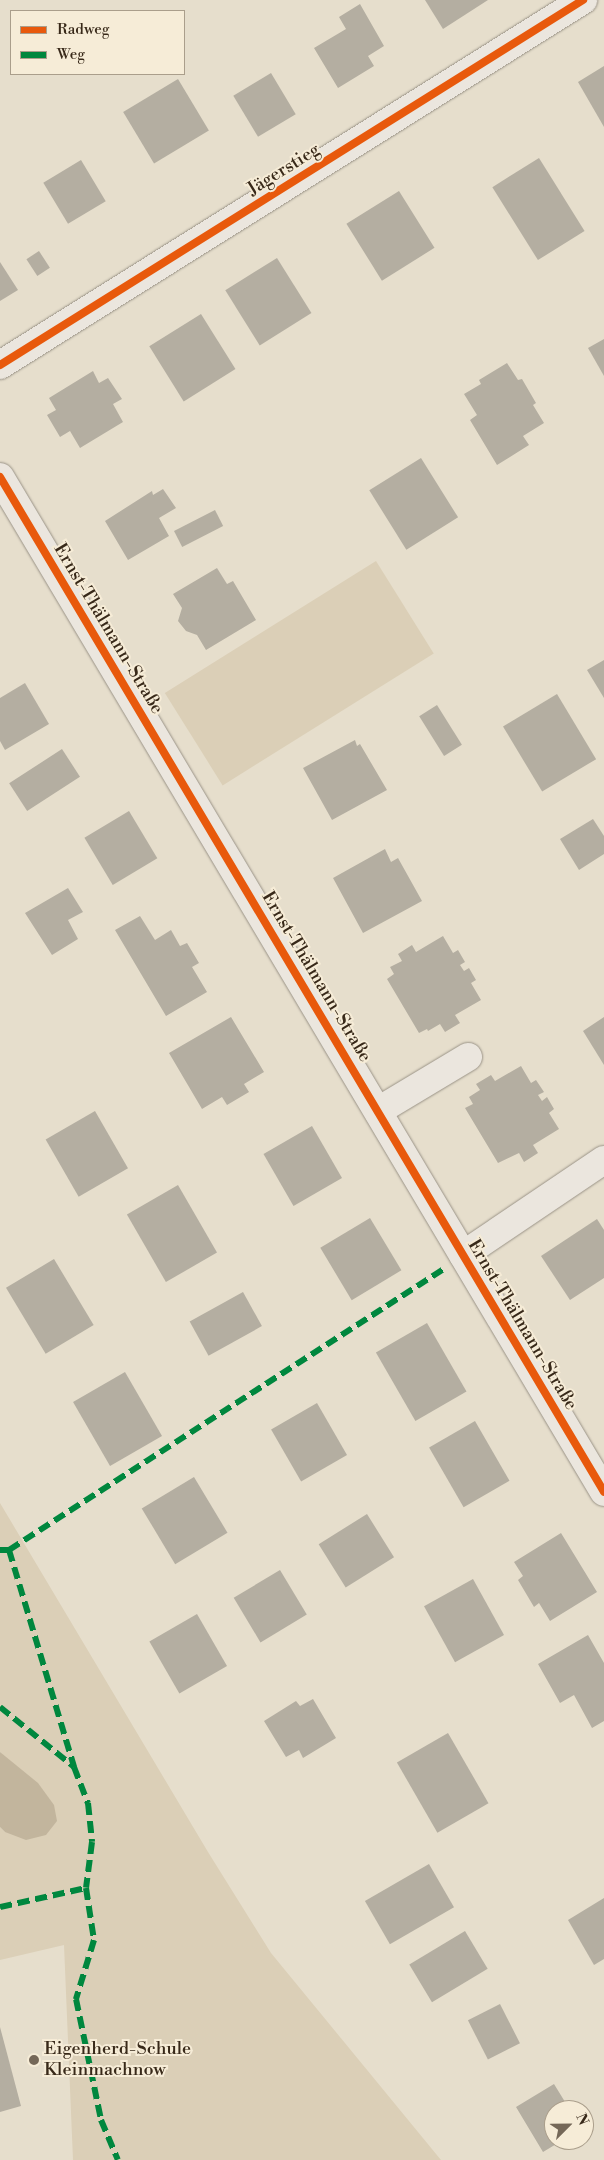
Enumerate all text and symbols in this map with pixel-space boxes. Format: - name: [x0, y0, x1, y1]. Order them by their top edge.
- legend: [10, 10, 185, 75]
- text: Radweg: [57, 20, 110, 39]
- text: Weg: [57, 45, 85, 64]
- street label: Jägerstieg: [244, 139, 324, 201]
- street label: Ernst-Thälmann-Straße: [48, 540, 168, 718]
- street label: Ernst-Thälmann-Straße: [256, 888, 376, 1066]
- street label: Ernst-Thälmann-Straße: [462, 1236, 582, 1414]
- place label: Eigenherd-Schule Kleinmachnow: [44, 2039, 191, 2082]
- marker: Eigenherd-Schule Kleinmachnow: [28, 2054, 40, 2066]
- north arrow: [544, 2100, 594, 2150]
- text: N: [571, 2111, 592, 2128]

